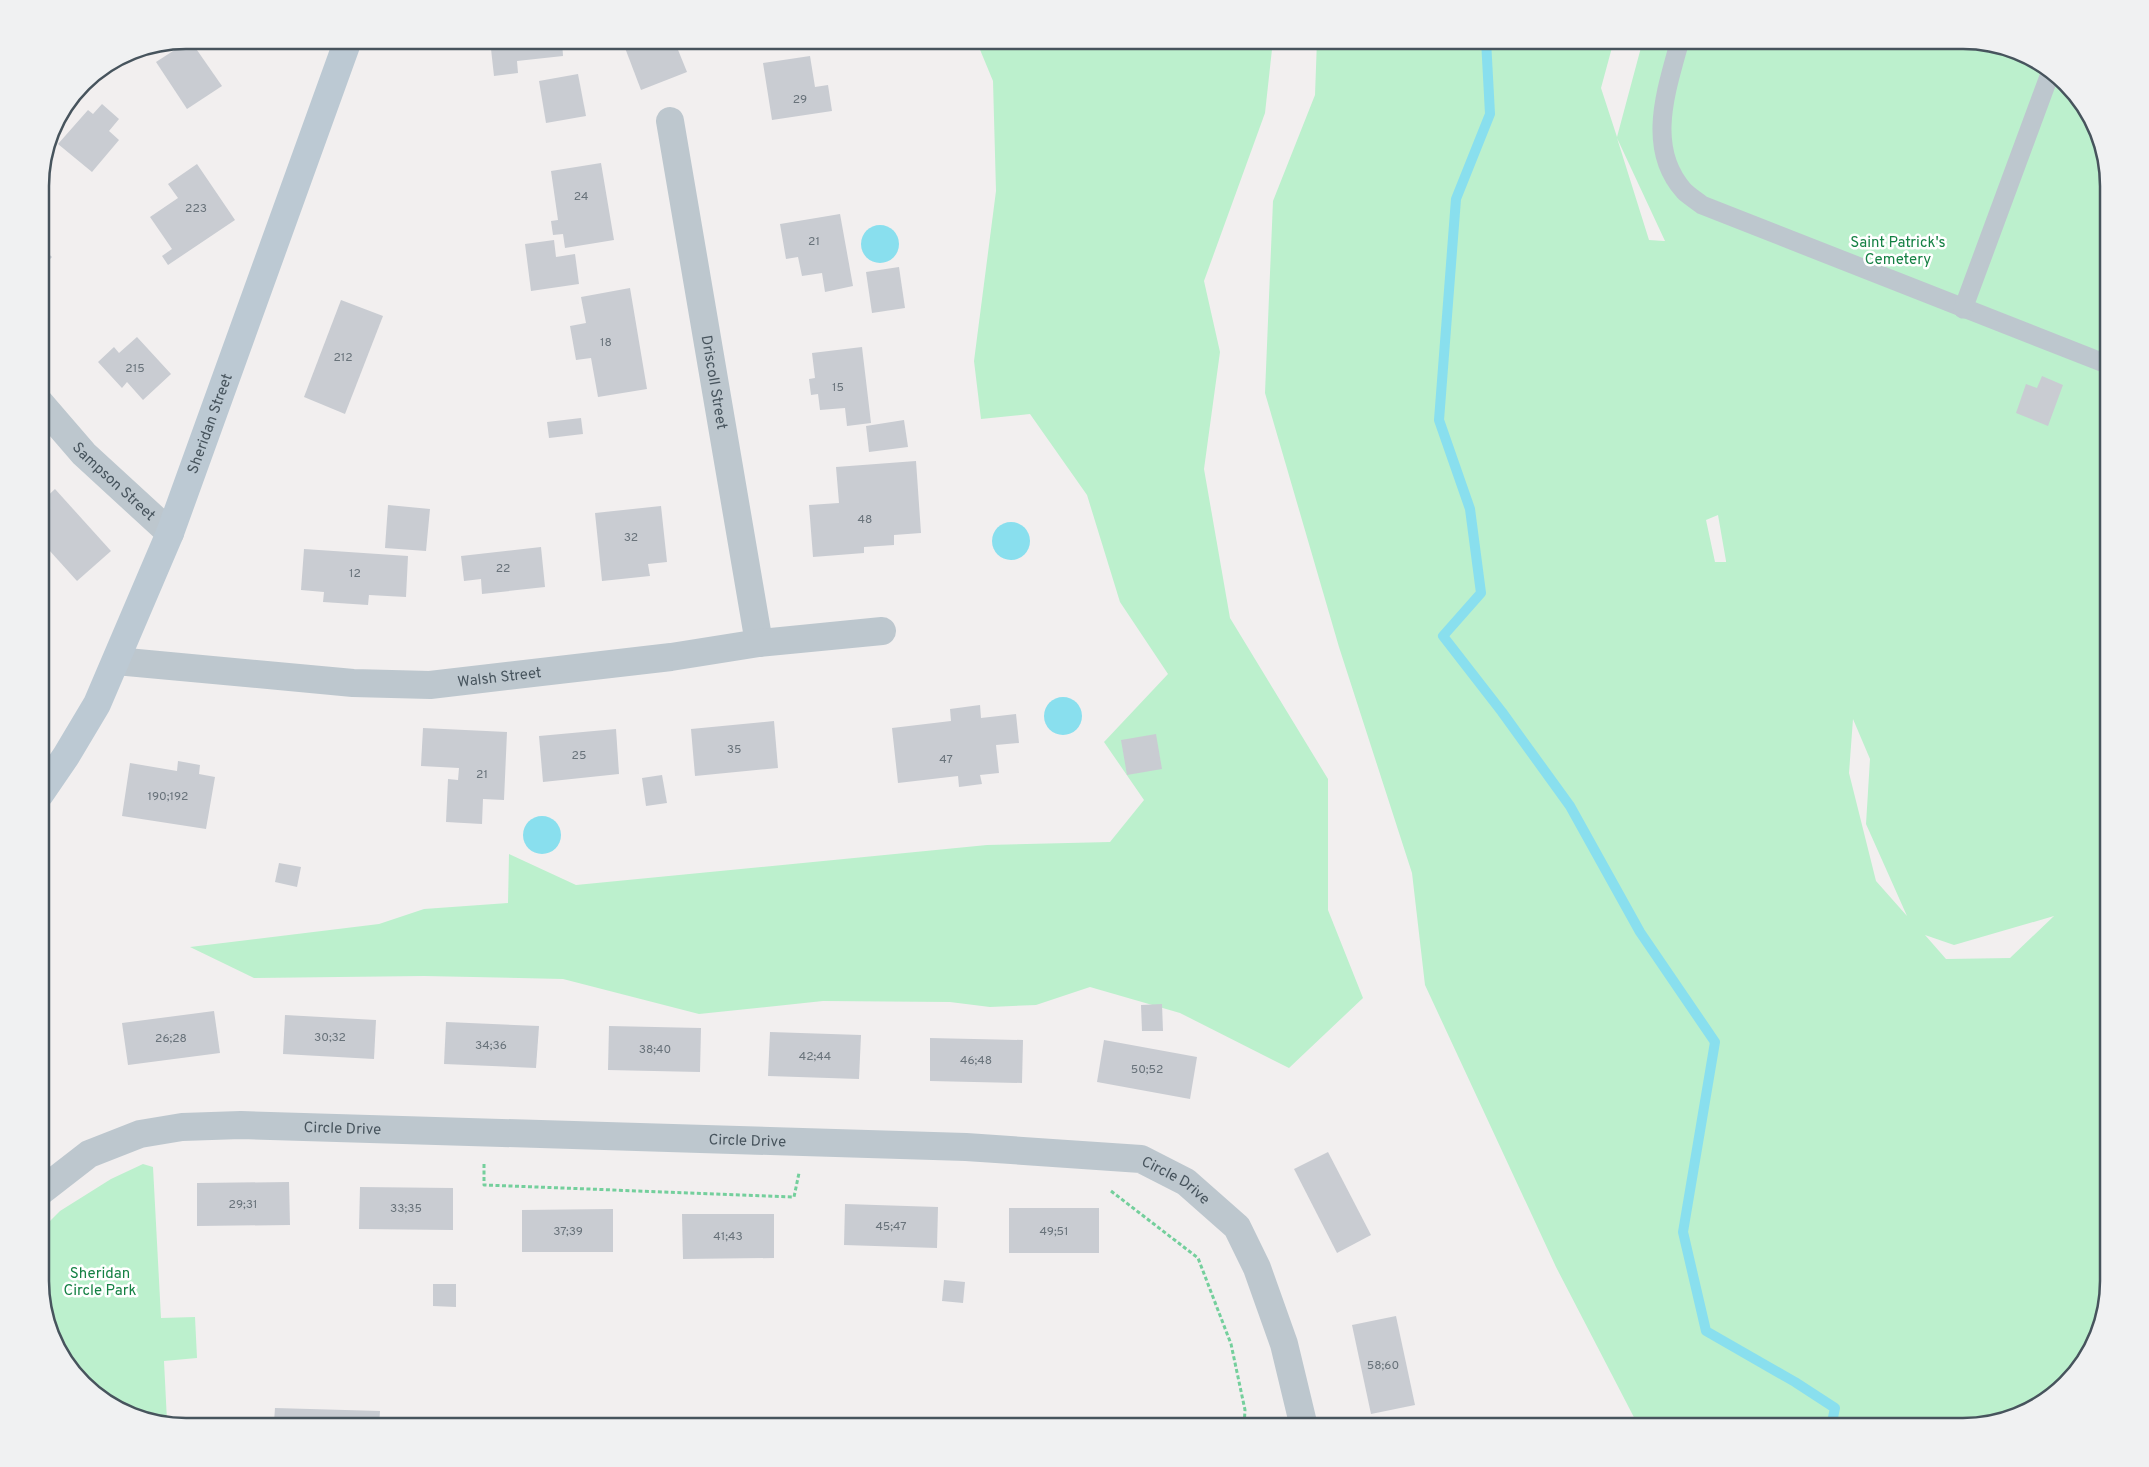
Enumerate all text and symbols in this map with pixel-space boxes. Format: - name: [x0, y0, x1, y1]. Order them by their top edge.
- house number: 29: [793, 92, 807, 108]
- house number: 24: [574, 189, 588, 205]
- house number: 223: [185, 201, 207, 217]
- house number: 21: [808, 234, 820, 250]
- park label: Saint Patrick's Cemetery: [1850, 234, 1946, 270]
- street label: Driscoll Street: [696, 334, 730, 431]
- house number: 18: [600, 335, 612, 351]
- house number: 212: [333, 350, 353, 366]
- house number: 215: [125, 361, 145, 377]
- street label: Sheridan Street: [184, 371, 238, 477]
- house number: 15: [832, 380, 844, 396]
- street label: Sampson Street: [67, 439, 159, 526]
- house number: 48: [858, 512, 872, 528]
- house number: 32: [624, 530, 638, 546]
- house number: 22: [496, 561, 510, 577]
- house number: 12: [349, 566, 361, 582]
- street label: Walsh Street: [457, 664, 543, 693]
- house number: 35: [727, 742, 741, 758]
- house number: 25: [572, 748, 586, 764]
- house number: 47: [939, 752, 953, 768]
- house number: 21: [476, 767, 488, 783]
- house number: 190;192: [148, 789, 188, 805]
- house number: 30;32: [314, 1030, 346, 1046]
- house number: 26;28: [155, 1031, 187, 1047]
- house number: 34;36: [475, 1038, 507, 1054]
- house number: 38;40: [639, 1042, 671, 1058]
- house number: 42;44: [799, 1049, 831, 1065]
- house number: 46;48: [960, 1053, 992, 1069]
- house number: 50;52: [1131, 1062, 1163, 1078]
- street label: Circle Drive: [303, 1119, 382, 1140]
- street label: Circle Drive: [708, 1131, 786, 1153]
- street label: Circle Drive: [1138, 1153, 1213, 1210]
- house number: 29;31: [229, 1197, 257, 1213]
- house number: 33;35: [390, 1201, 422, 1217]
- house number: 45;47: [875, 1219, 907, 1235]
- house number: 37;39: [553, 1224, 583, 1240]
- house number: 49;51: [1039, 1224, 1069, 1240]
- house number: 41;43: [713, 1229, 743, 1245]
- park label: Sheridan Circle Park: [64, 1265, 137, 1301]
- house number: 58;60: [1367, 1358, 1399, 1374]

